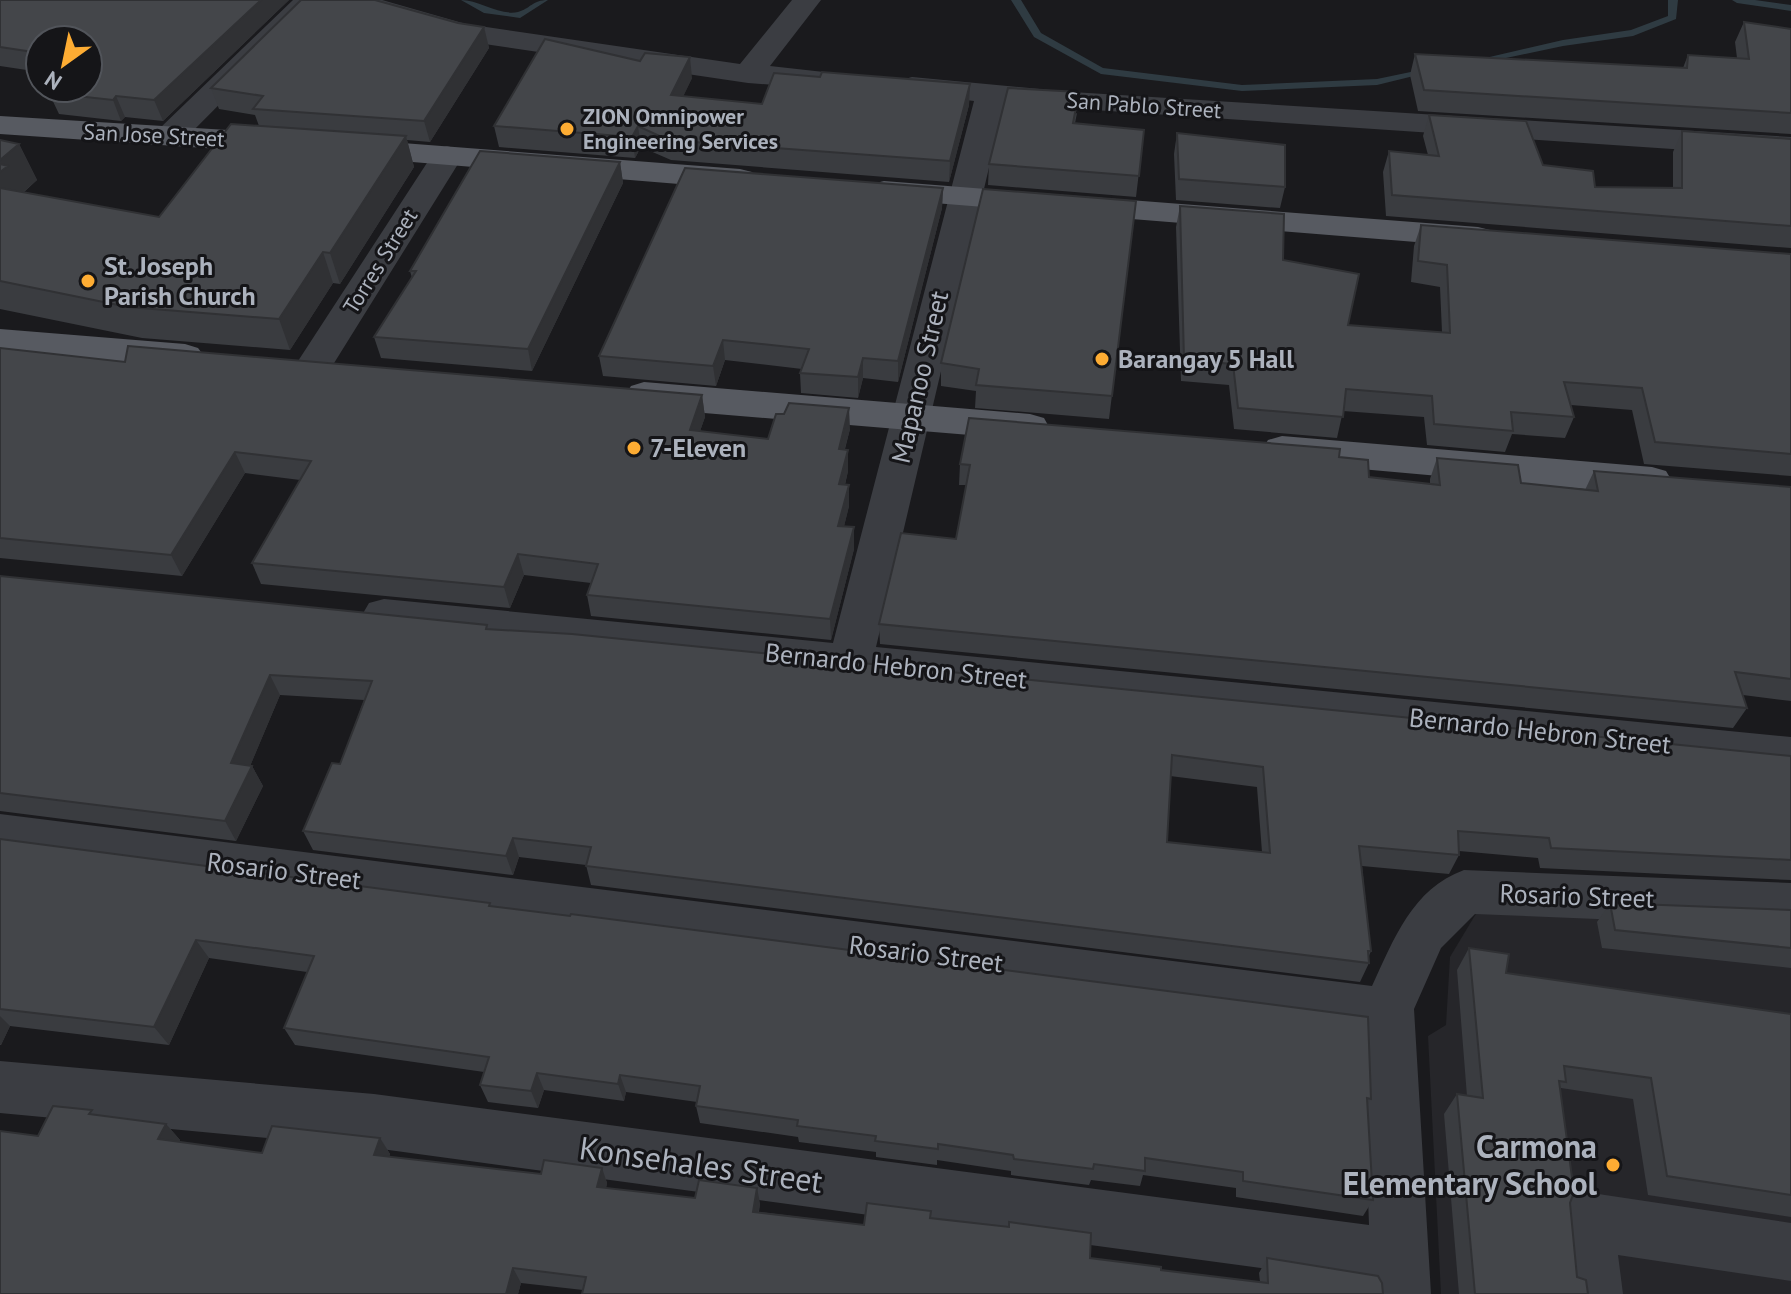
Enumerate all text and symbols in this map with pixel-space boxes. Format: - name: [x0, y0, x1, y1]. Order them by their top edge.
- north arrow: [24, 24, 104, 104]
- text: N: [39, 65, 67, 96]
- street label: San Pablo Street: [1066, 86, 1223, 124]
- place label: ZION Omnipower Engineering Services: [583, 102, 778, 155]
- street label: San Jose Street: [83, 117, 226, 153]
- marker: ZION Omnipower Engineering Services: [558, 120, 576, 138]
- street label: Torres Street: [337, 203, 424, 319]
- place label: St. Joseph Parish Church: [104, 249, 256, 312]
- marker: St. Joseph Parish Church: [79, 272, 97, 290]
- street label: Mapanoo Street: [884, 287, 955, 466]
- place label: Barangay 5 Hall: [1118, 342, 1294, 375]
- marker: Barangay 5 Hall: [1093, 350, 1111, 368]
- place label: 7-Eleven: [650, 431, 746, 464]
- marker: 7-Eleven: [625, 439, 643, 457]
- street label: Bernardo Hebron Street: [763, 635, 1029, 696]
- street label: Bernardo Hebron Street: [1407, 700, 1673, 761]
- street label: Rosario Street: [205, 845, 363, 896]
- street label: Rosario Street: [1499, 876, 1655, 915]
- street label: Rosario Street: [847, 928, 1005, 979]
- place label: Carmona Elementary School: [1343, 1125, 1598, 1204]
- street label: Konsehales Street: [577, 1126, 826, 1202]
- marker: Carmona Elementary School: [1604, 1156, 1622, 1174]

